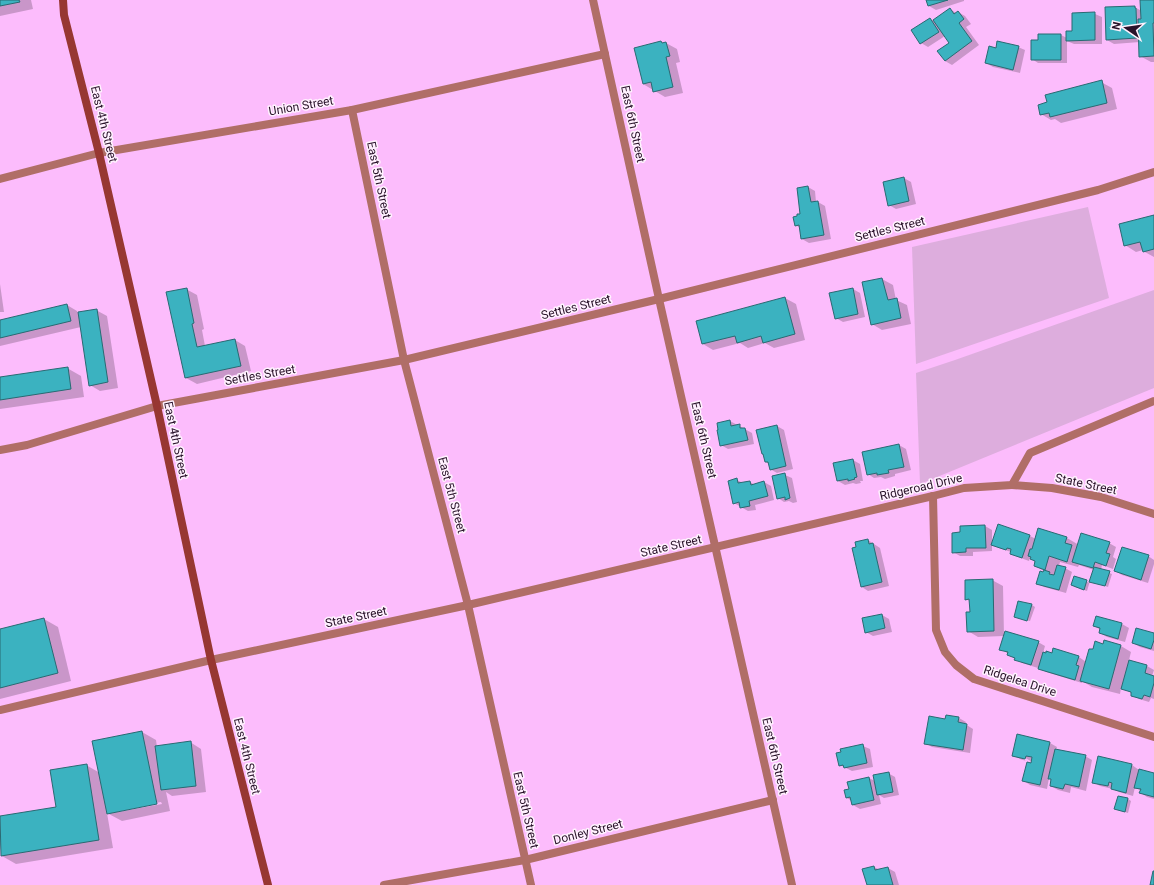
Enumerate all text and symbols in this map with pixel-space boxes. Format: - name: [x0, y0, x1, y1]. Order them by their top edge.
- north arrow: [1106, 8, 1146, 48]
- text: N: [1110, 20, 1124, 31]
- street label: East 4th Street: [88, 84, 120, 164]
- street label: East 6th Street: [618, 84, 648, 164]
- street label: Union Street: [268, 93, 335, 119]
- street label: East 5th Street: [364, 140, 394, 220]
- street label: Settles Street: [854, 214, 926, 244]
- street label: Settles Street: [540, 292, 612, 322]
- street label: Settles Street: [224, 362, 296, 388]
- street label: East 4th Street: [161, 400, 191, 480]
- street label: East 6th Street: [688, 400, 720, 480]
- street label: East 5th Street: [435, 455, 469, 535]
- street label: Ridgeroad Drive: [878, 471, 964, 503]
- street label: State Street: [1054, 471, 1118, 497]
- street label: State Street: [639, 532, 703, 560]
- street label: State Street: [324, 604, 388, 630]
- street label: Ridgelea Drive: [982, 663, 1058, 699]
- street label: East 4th Street: [231, 716, 263, 796]
- street label: East 6th Street: [759, 716, 791, 796]
- street label: East 5th Street: [510, 770, 542, 850]
- street label: Donley Street: [552, 817, 624, 847]

